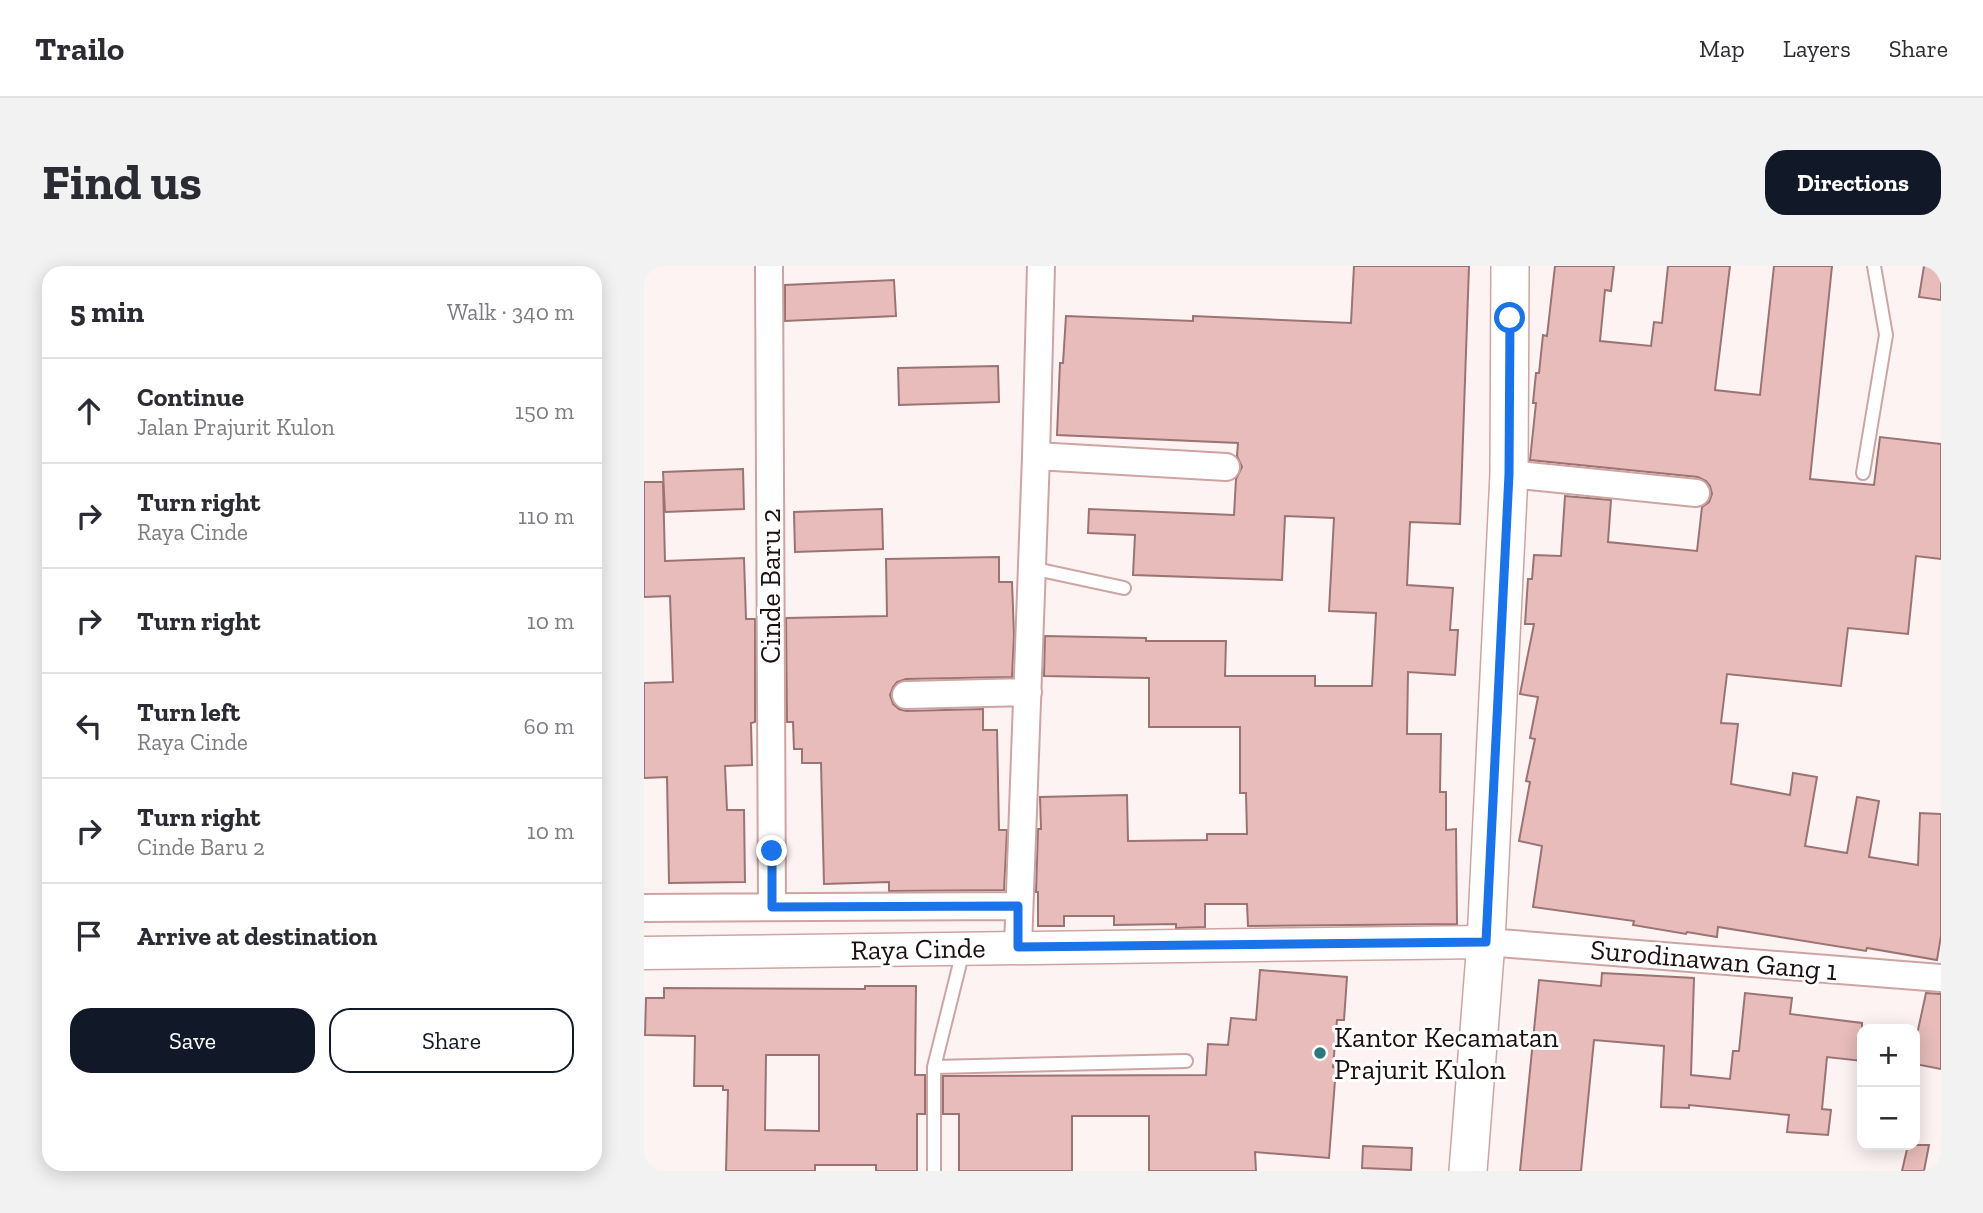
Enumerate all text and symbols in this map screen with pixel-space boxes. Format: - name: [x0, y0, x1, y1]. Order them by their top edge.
- text: Trailo: [35, 29, 124, 68]
- text: Map: [1699, 34, 1745, 63]
- text: Layers: [1783, 34, 1851, 63]
- text: Share: [1889, 34, 1948, 63]
- button: Directions: [1765, 150, 1941, 215]
- text: Find us: [42, 153, 202, 212]
- text: 5 min: [70, 294, 144, 330]
- text: Walk · 340 m: [447, 298, 574, 326]
- route start: [1494, 302, 1525, 333]
- text: Continue: [137, 381, 244, 413]
- icon: ahead: [70, 392, 108, 430]
- text: 150 m: [515, 397, 574, 425]
- text: Jalan Prajurit Kulon: [137, 413, 335, 441]
- text: Turn right: [137, 486, 260, 518]
- icon: right: [70, 497, 108, 535]
- text: 110 m: [518, 502, 574, 530]
- street label: Cinde Baru 2: [754, 508, 787, 664]
- text: Raya Cinde: [137, 518, 248, 546]
- icon: right: [70, 602, 108, 640]
- text: Turn right: [137, 605, 260, 637]
- text: 10 m: [527, 607, 574, 635]
- text: Turn left: [137, 696, 240, 728]
- icon: left: [70, 707, 108, 745]
- text: 60 m: [523, 712, 574, 740]
- text: Raya Cinde: [137, 728, 248, 756]
- text: Turn right: [137, 801, 260, 833]
- icon: right: [70, 812, 108, 850]
- text: 10 m: [527, 817, 574, 845]
- text: Cinde Baru 2: [137, 833, 265, 861]
- route end: [756, 835, 787, 866]
- icon: arrive: [70, 917, 108, 955]
- text: Arrive at destination: [137, 920, 377, 952]
- street label: Raya Cinde: [850, 931, 986, 967]
- street label: Surodinawan Gang 1: [1589, 933, 1839, 987]
- button: Save: [70, 1008, 315, 1073]
- button: Share: [329, 1008, 574, 1073]
- place label: Kantor Kecamatan Prajurit Kulon: [1334, 1021, 1559, 1086]
- map controls: [1857, 1024, 1920, 1150]
- button: +: [1857, 1024, 1920, 1087]
- marker: Kantor Kecamatan Prajurit Kulon: [1312, 1045, 1328, 1061]
- button: −: [1857, 1087, 1920, 1150]

